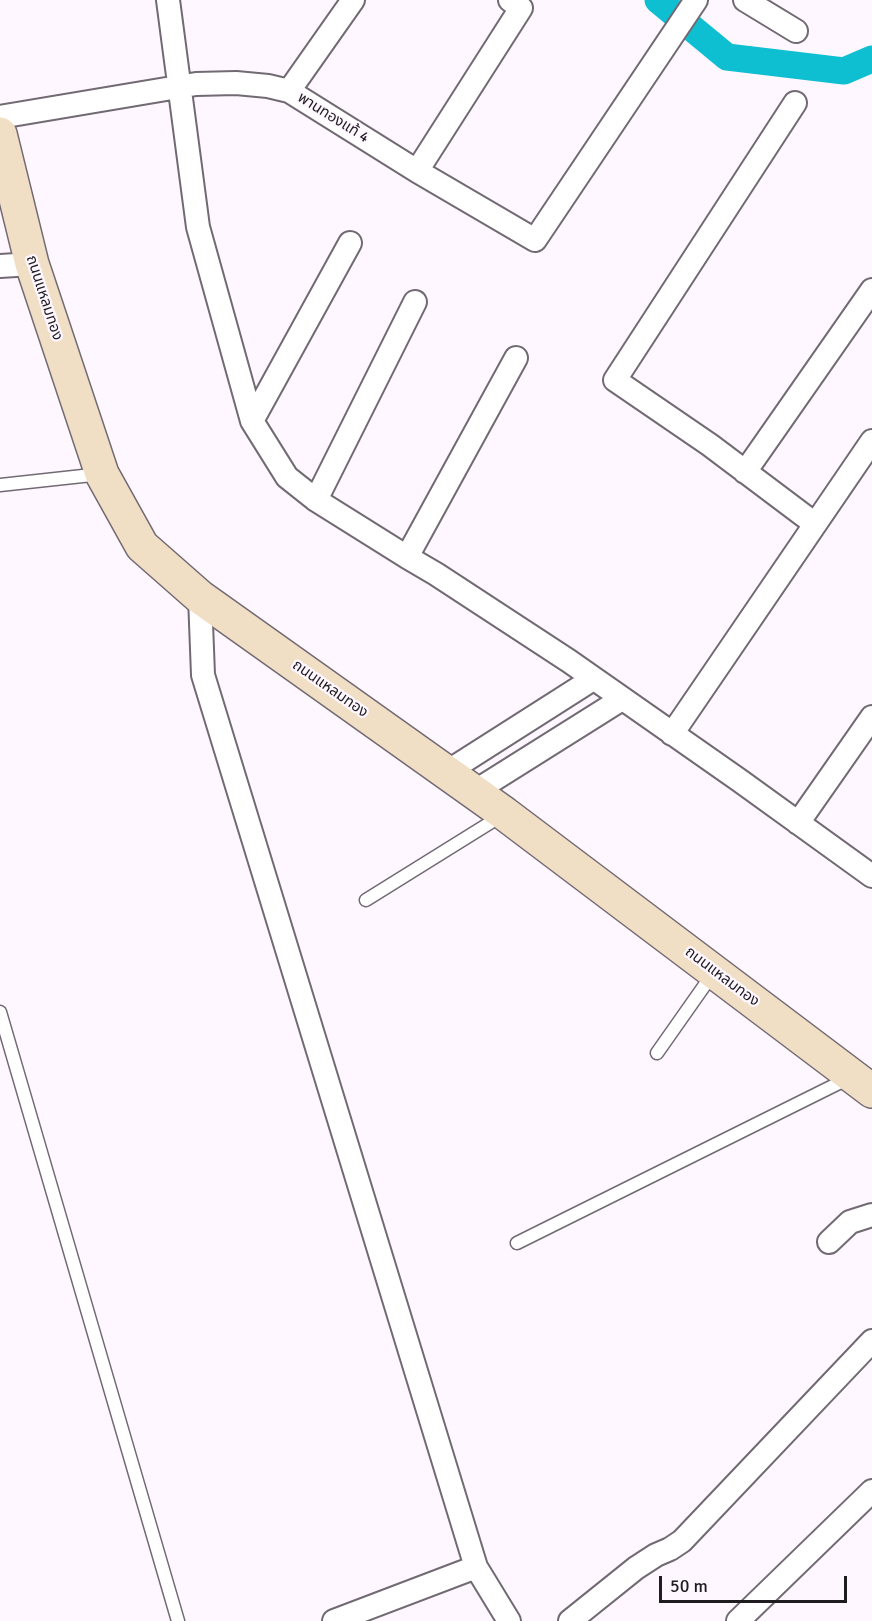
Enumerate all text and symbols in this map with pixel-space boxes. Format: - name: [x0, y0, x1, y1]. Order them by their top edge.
- street label: พานทองแท้ 4: [294, 89, 372, 147]
- street label: ถนนแหลมทอง: [22, 253, 66, 343]
- street label: ถนนแหลมทอง: [289, 656, 371, 722]
- street label: ถนนแหลมทอง: [681, 943, 763, 1011]
- scale bar: [662, 1564, 850, 1602]
- text: 50 m: [670, 1575, 708, 1597]

